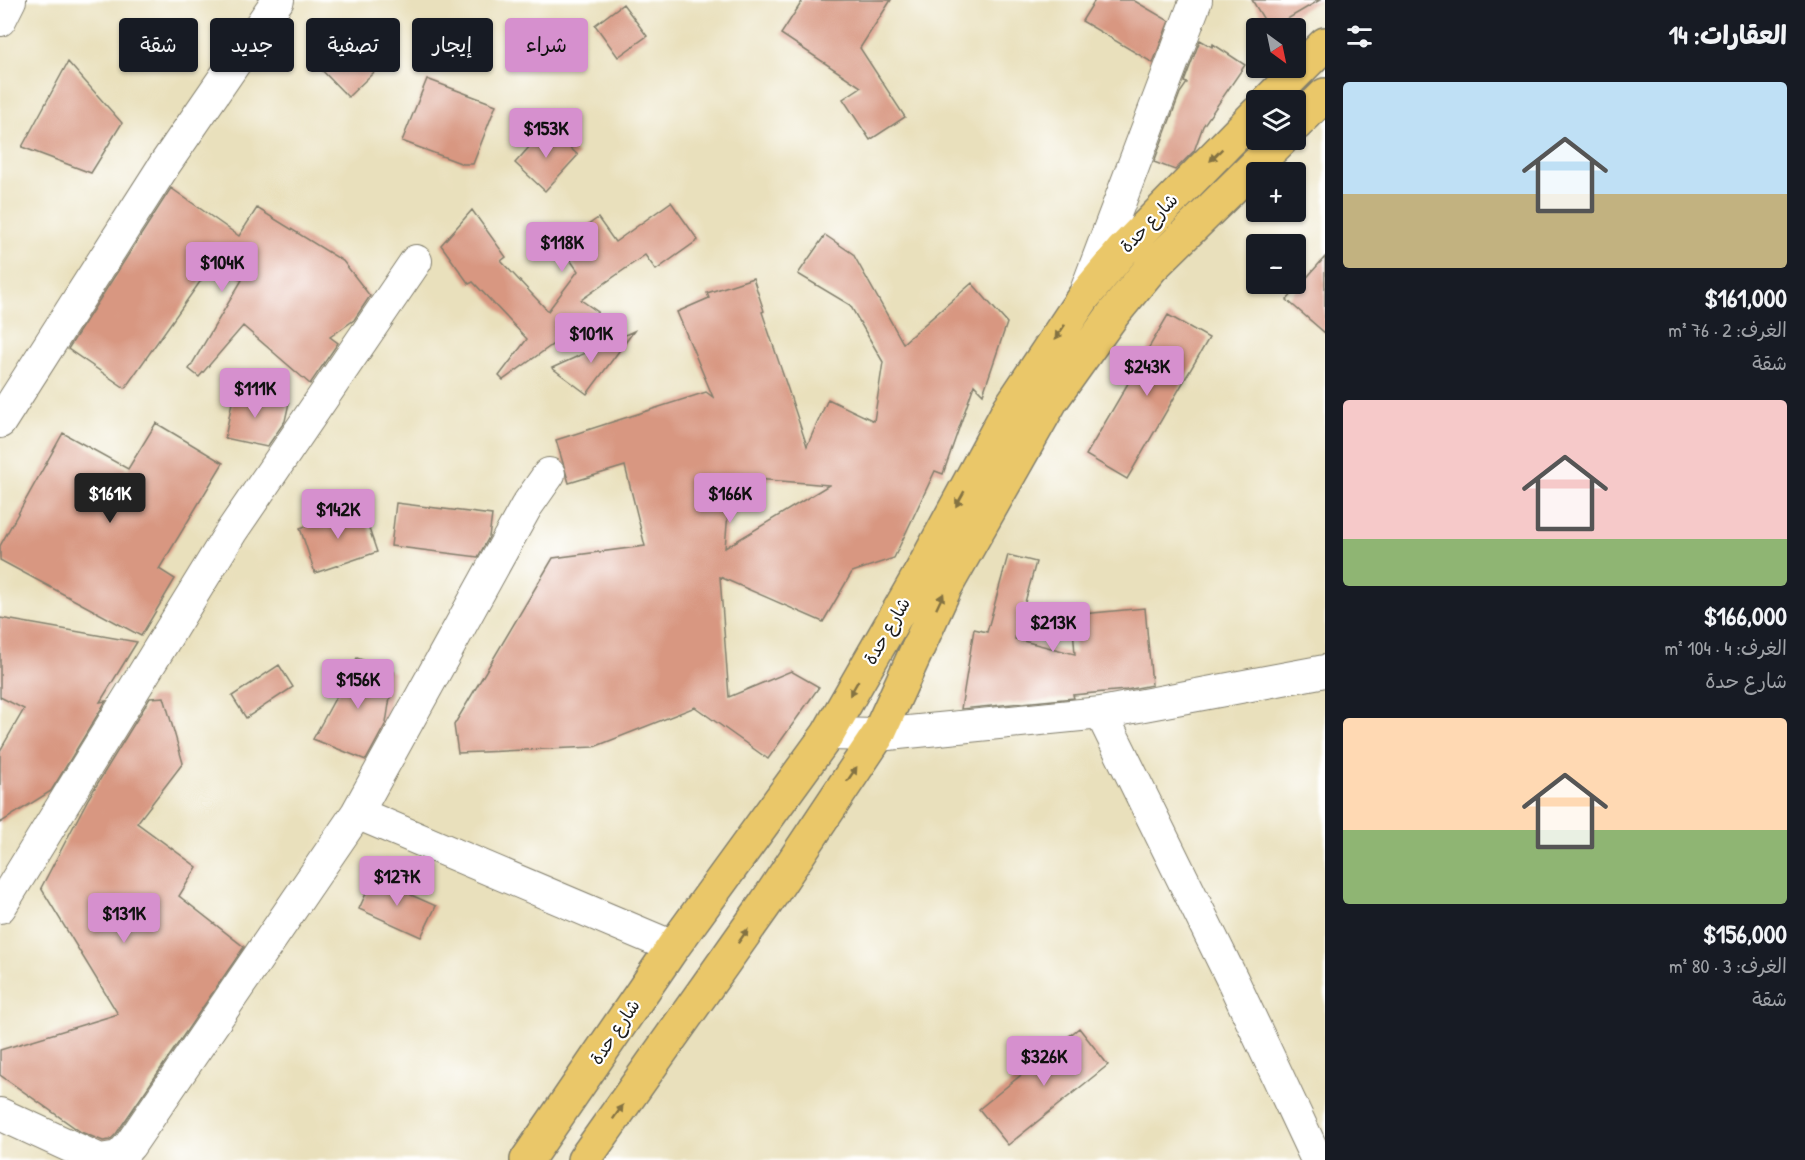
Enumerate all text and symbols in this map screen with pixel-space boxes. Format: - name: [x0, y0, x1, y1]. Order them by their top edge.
- text: العقارات: 14: [1669, 17, 1787, 52]
- chip: شقة: [119, 18, 198, 72]
- chip: جديد: [210, 18, 294, 72]
- chip: تصفية: [306, 18, 400, 72]
- chip: إيجار: [412, 18, 493, 72]
- chip: شراء: [505, 18, 588, 72]
- north arrow: [1246, 18, 1306, 78]
- map controls: [1246, 18, 1306, 294]
- icon: filters: [1343, 20, 1376, 53]
- button: layers: [1246, 90, 1306, 150]
- pin: $153K: [504, 108, 588, 159]
- text: $153K: [523, 114, 569, 141]
- icon: home: [1511, 121, 1619, 229]
- one-way arrow: [1209, 147, 1223, 162]
- button: +: [1246, 162, 1306, 222]
- street label: شارع حدة: [1114, 187, 1183, 258]
- pin: $118K: [520, 222, 604, 273]
- text: $118K: [540, 228, 584, 255]
- button: −: [1246, 234, 1306, 294]
- pin: $104K: [180, 242, 264, 293]
- text: $104K: [200, 248, 244, 275]
- text: $161,000: [1704, 280, 1787, 315]
- pin: $101K: [549, 313, 633, 364]
- text: الغرف: 2 · 76 m²: [1668, 316, 1787, 343]
- text: $101K: [569, 319, 613, 346]
- one-way arrow: [1055, 324, 1066, 340]
- pin: $243K: [1105, 346, 1189, 397]
- text: شقة: [1752, 349, 1787, 376]
- text: $243K: [1124, 352, 1170, 379]
- pin: $111K: [213, 368, 297, 419]
- text: $111K: [234, 374, 276, 401]
- icon: home: [1511, 439, 1619, 547]
- pin: $161K: [68, 473, 152, 524]
- pin: $166K: [688, 473, 772, 524]
- text: $161K: [88, 479, 132, 506]
- text: $166K: [708, 479, 752, 506]
- pin: $142K: [296, 489, 380, 540]
- one-way arrow: [955, 491, 965, 508]
- text: $142K: [316, 495, 360, 522]
- one-way arrow: [935, 592, 944, 609]
- street label: شارع حدة: [857, 593, 916, 669]
- text: $166,000: [1703, 598, 1787, 633]
- pin: $213K: [1011, 602, 1095, 653]
- text: $213K: [1030, 608, 1076, 635]
- text: الغرف: 4 · 104 m²: [1664, 634, 1787, 661]
- pin: $156K: [316, 659, 400, 710]
- text: $156K: [336, 665, 380, 692]
- text: شارع حدة: [1705, 667, 1787, 694]
- one-way arrow: [849, 680, 860, 696]
- icon: home: [1511, 757, 1619, 865]
- one-way arrow: [846, 766, 857, 782]
- pin: $127K: [355, 856, 439, 907]
- text: $127K: [373, 862, 421, 889]
- pin: $131K: [82, 893, 166, 944]
- text: $131K: [102, 899, 146, 926]
- text: $156,000: [1703, 916, 1787, 951]
- one-way arrow: [737, 928, 748, 944]
- text: الغرف: 3 · 80 m²: [1669, 952, 1787, 979]
- text: شقة: [1752, 985, 1787, 1012]
- street label: شارع حدة: [584, 994, 646, 1069]
- pin: $326K: [1002, 1036, 1086, 1087]
- text: $326K: [1021, 1042, 1067, 1069]
- one-way arrow: [612, 1105, 624, 1121]

